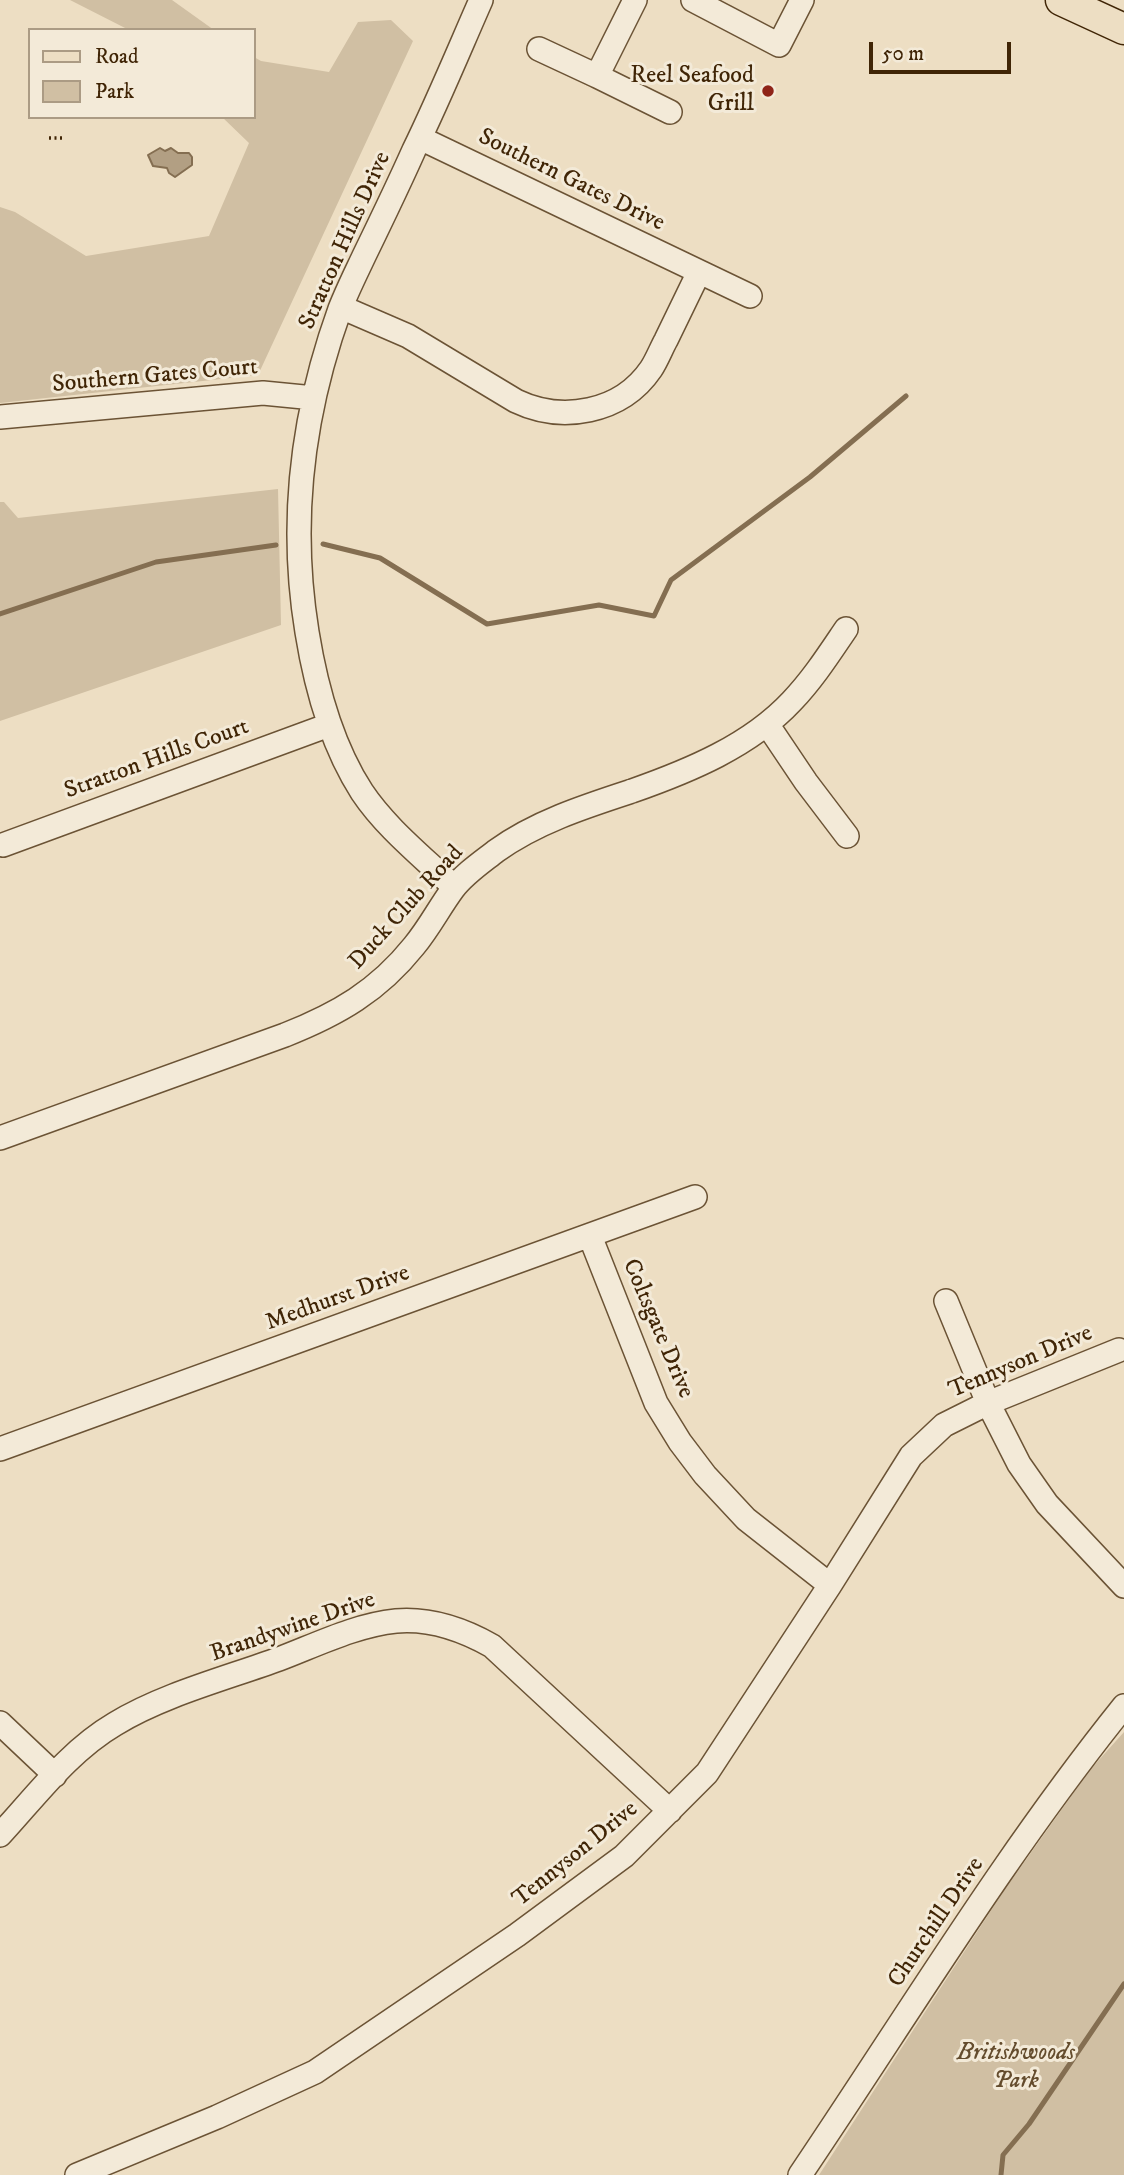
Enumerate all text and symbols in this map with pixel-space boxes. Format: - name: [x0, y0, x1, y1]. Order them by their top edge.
- legend: [28, 28, 256, 119]
- scale bar: [872, 28, 1014, 72]
- text: 50 m: [882, 41, 924, 67]
- text: Road: [95, 44, 139, 70]
- place label: Reel Seafood Grill: [630, 63, 754, 119]
- text: Park: [95, 79, 134, 105]
- marker: Reel Seafood Grill: [760, 83, 776, 99]
- street label: Southern Gates Drive: [473, 123, 669, 239]
- street label: Stratton Hills Drive: [294, 148, 398, 334]
- street label: Southern Gates Court: [51, 354, 259, 400]
- street label: Stratton Hills Court: [61, 713, 253, 807]
- street label: Duck Club Road: [344, 840, 470, 976]
- street label: Coltsgate Drive: [615, 1255, 699, 1403]
- street label: Medhurst Drive: [262, 1260, 414, 1338]
- street label: Tennyson Drive: [945, 1320, 1097, 1406]
- street label: Brandywine Drive: [207, 1586, 379, 1670]
- street label: Tennyson Drive: [508, 1796, 644, 1914]
- street label: Churchill Drive: [883, 1852, 991, 1994]
- park label: Britishwoods Park: [957, 2040, 1075, 2096]

